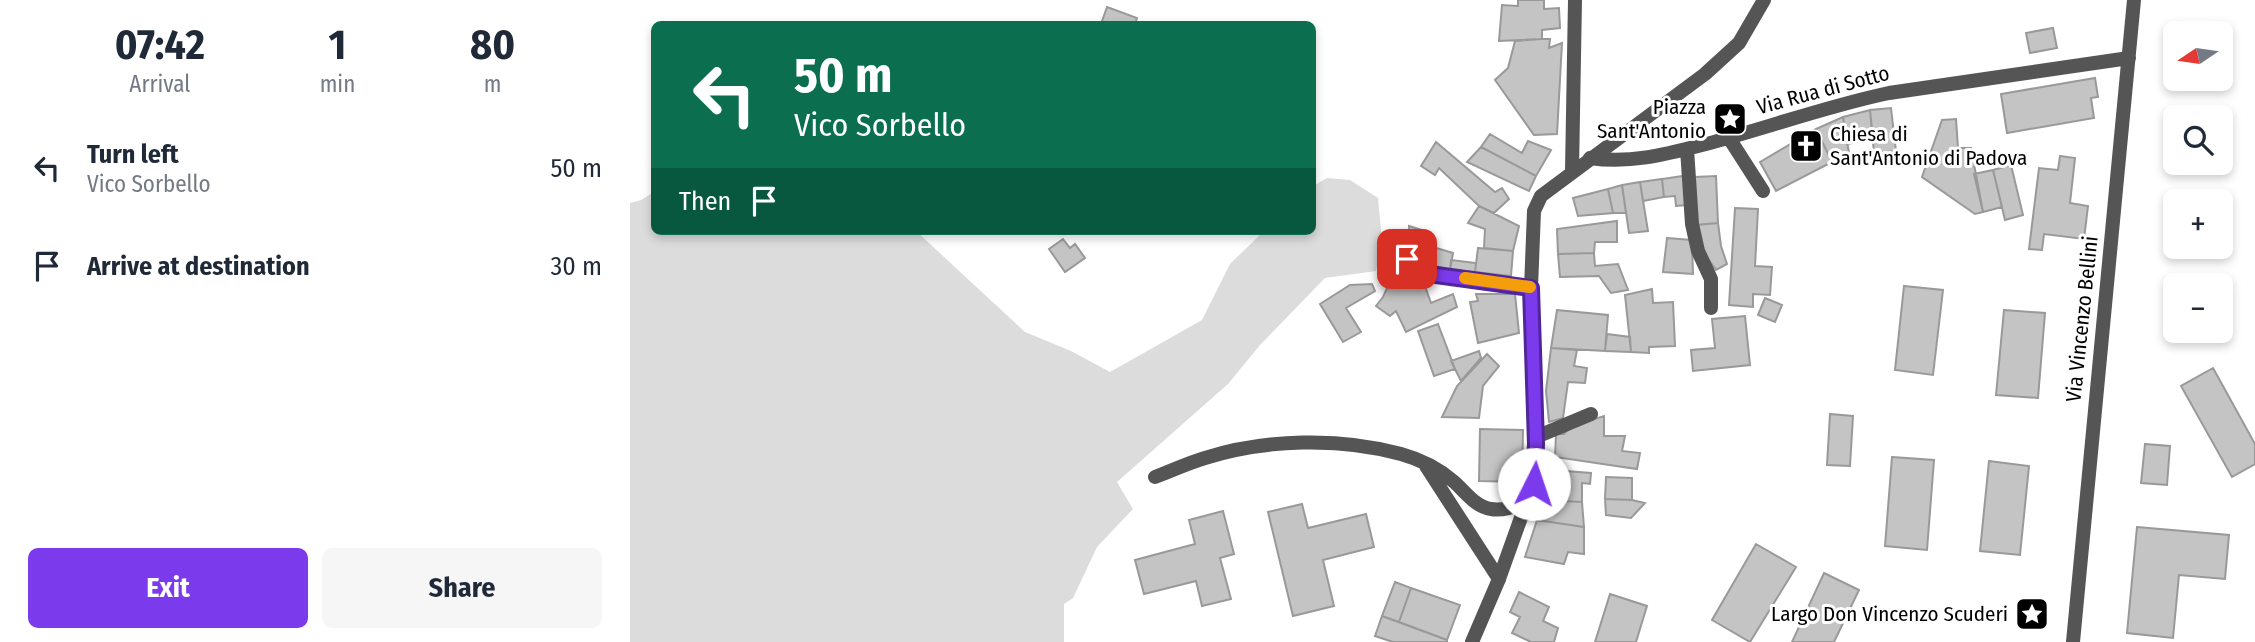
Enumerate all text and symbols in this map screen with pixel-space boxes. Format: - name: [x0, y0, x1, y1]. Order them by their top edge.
- text: 07:42: [115, 20, 205, 70]
- text: 1: [329, 20, 346, 70]
- text: 80: [470, 20, 515, 70]
- north arrow: [2163, 21, 2233, 91]
- map controls: [2163, 21, 2233, 343]
- text: 50 m: [794, 46, 892, 105]
- icon: left: [679, 49, 770, 140]
- street label: Via Rua di Sotto: [1754, 60, 1892, 120]
- text: Arrival: [129, 70, 190, 98]
- text: min: [320, 70, 355, 98]
- text: m: [484, 70, 501, 98]
- place label: Piazza Sant'Antonio: [1597, 94, 1706, 144]
- place icon: Piazza Sant'Antonio: [1711, 100, 1749, 138]
- button: search: [2163, 105, 2233, 175]
- text: Vico Sorbello: [794, 106, 966, 144]
- place label: Chiesa di Sant'Antonio di Padova: [1830, 121, 2027, 171]
- church icon: Chiesa di Sant'Antonio di Padova: [1787, 127, 1825, 165]
- text: Turn left: [87, 139, 179, 170]
- icon: left: [28, 149, 66, 187]
- text: 50 m: [550, 153, 602, 184]
- text: Vico Sorbello: [87, 170, 211, 198]
- icon: arrive: [745, 182, 783, 220]
- text: Then: [679, 186, 731, 217]
- button: +: [2163, 189, 2233, 259]
- pin: [1377, 229, 1437, 289]
- street label: Via Vincenzo Bellini: [2060, 235, 2104, 403]
- icon: arrive: [1388, 240, 1426, 278]
- icon: arrive: [28, 247, 66, 285]
- text: Arrive at destination: [87, 251, 310, 282]
- text: 30 m: [551, 251, 602, 282]
- button: −: [2163, 273, 2233, 343]
- position arrow: [1497, 447, 1571, 521]
- button: Exit: [28, 548, 308, 628]
- button: Share: [322, 548, 602, 628]
- place icon: Largo Don Vincenzo Scuderi: [2013, 595, 2051, 633]
- place label: Largo Don Vincenzo Scuderi: [1771, 601, 2008, 627]

